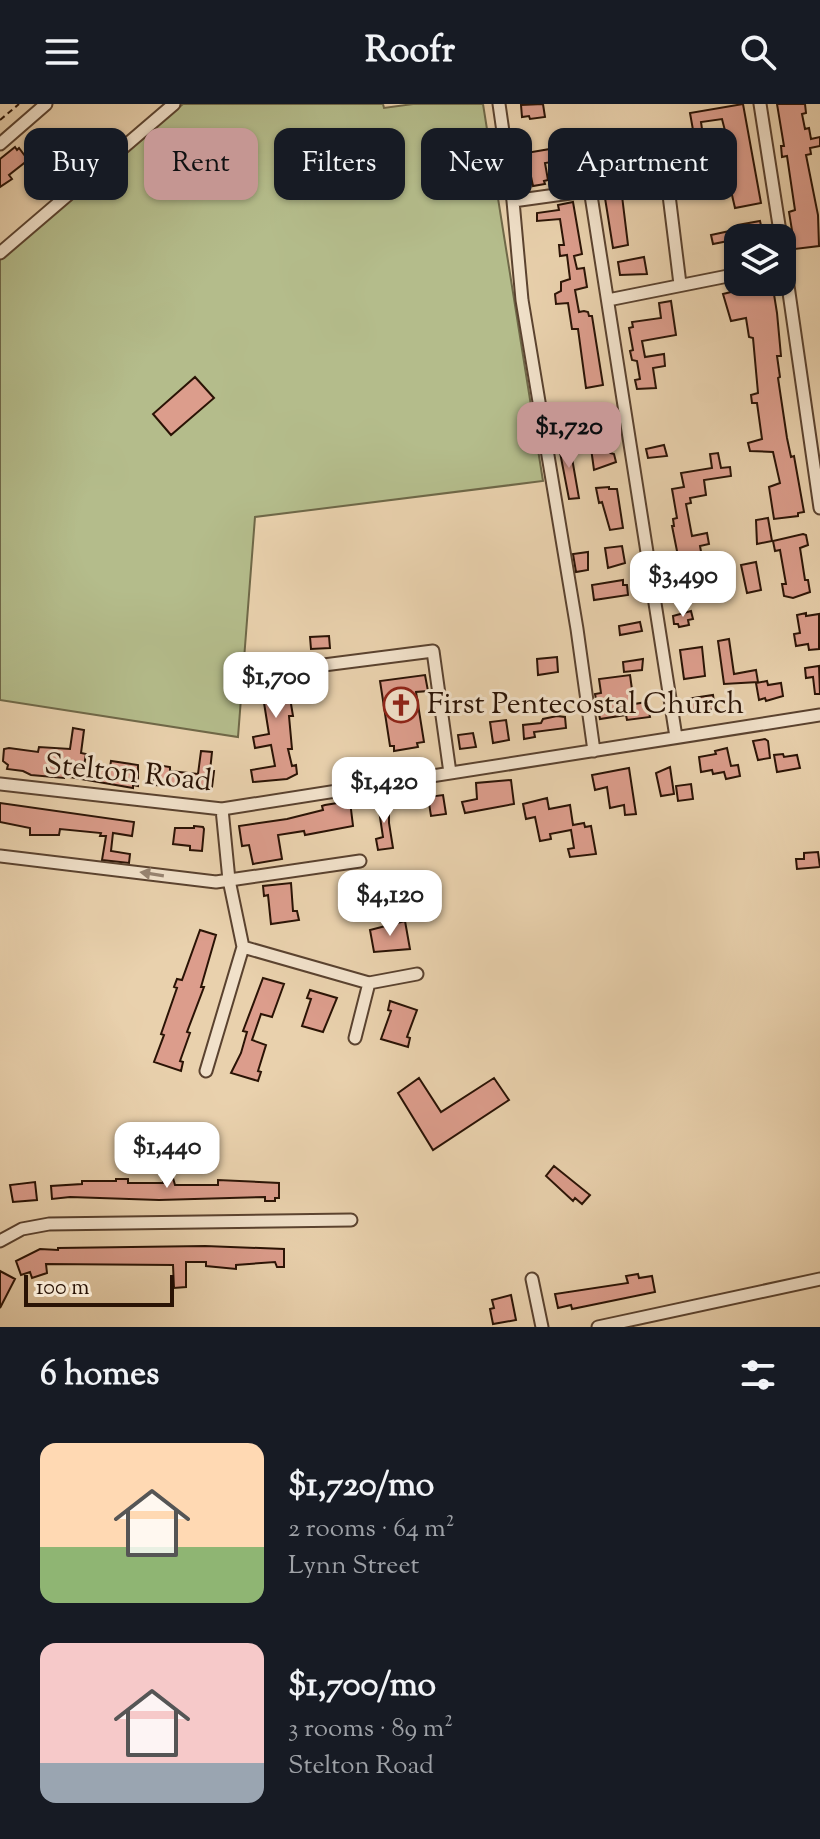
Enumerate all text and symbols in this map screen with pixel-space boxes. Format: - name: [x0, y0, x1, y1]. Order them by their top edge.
- text: Roofr: [365, 26, 455, 78]
- icon: menu: [40, 30, 84, 74]
- icon: search: [736, 30, 780, 74]
- chip: Buy: [24, 128, 128, 200]
- chip: Rent: [144, 128, 258, 200]
- chip: Filters: [274, 128, 405, 200]
- chip: New: [421, 128, 532, 200]
- chip: Apartment: [548, 128, 737, 200]
- map controls: [724, 224, 796, 296]
- button: layers: [724, 224, 796, 296]
- pin: $1,720: [504, 402, 634, 470]
- text: $1,720: [535, 409, 603, 446]
- pin: $3,490: [618, 551, 748, 619]
- text: $3,490: [648, 558, 718, 595]
- pin: $1,700: [211, 652, 341, 720]
- text: $1,700: [241, 659, 311, 696]
- place label: First Pentecostal Church: [427, 684, 745, 727]
- church icon: First Pentecostal Church: [382, 686, 420, 724]
- street label: Stelton Road: [42, 744, 214, 804]
- pin: $1,420: [319, 757, 449, 825]
- text: $1,420: [350, 764, 418, 801]
- one-way arrow: [139, 867, 164, 879]
- pin: $4,120: [325, 870, 455, 938]
- text: $4,120: [356, 877, 424, 914]
- pin: $1,440: [102, 1122, 232, 1190]
- text: $1,440: [133, 1129, 201, 1166]
- scale bar: [24, 1271, 174, 1307]
- text: 100 m: [36, 1273, 89, 1305]
- text: 6 homes: [40, 1351, 159, 1400]
- icon: filters: [736, 1353, 780, 1397]
- text: $1,720/mo: [288, 1462, 434, 1511]
- icon: home: [104, 1475, 200, 1571]
- text: 2 rooms · 64 m²: [288, 1511, 455, 1548]
- text: Lynn Street: [288, 1548, 419, 1585]
- text: $1,700/mo: [288, 1662, 436, 1711]
- icon: home: [104, 1675, 200, 1771]
- text: 3 rooms · 89 m²: [288, 1711, 453, 1748]
- text: Stelton Road: [288, 1748, 434, 1785]

